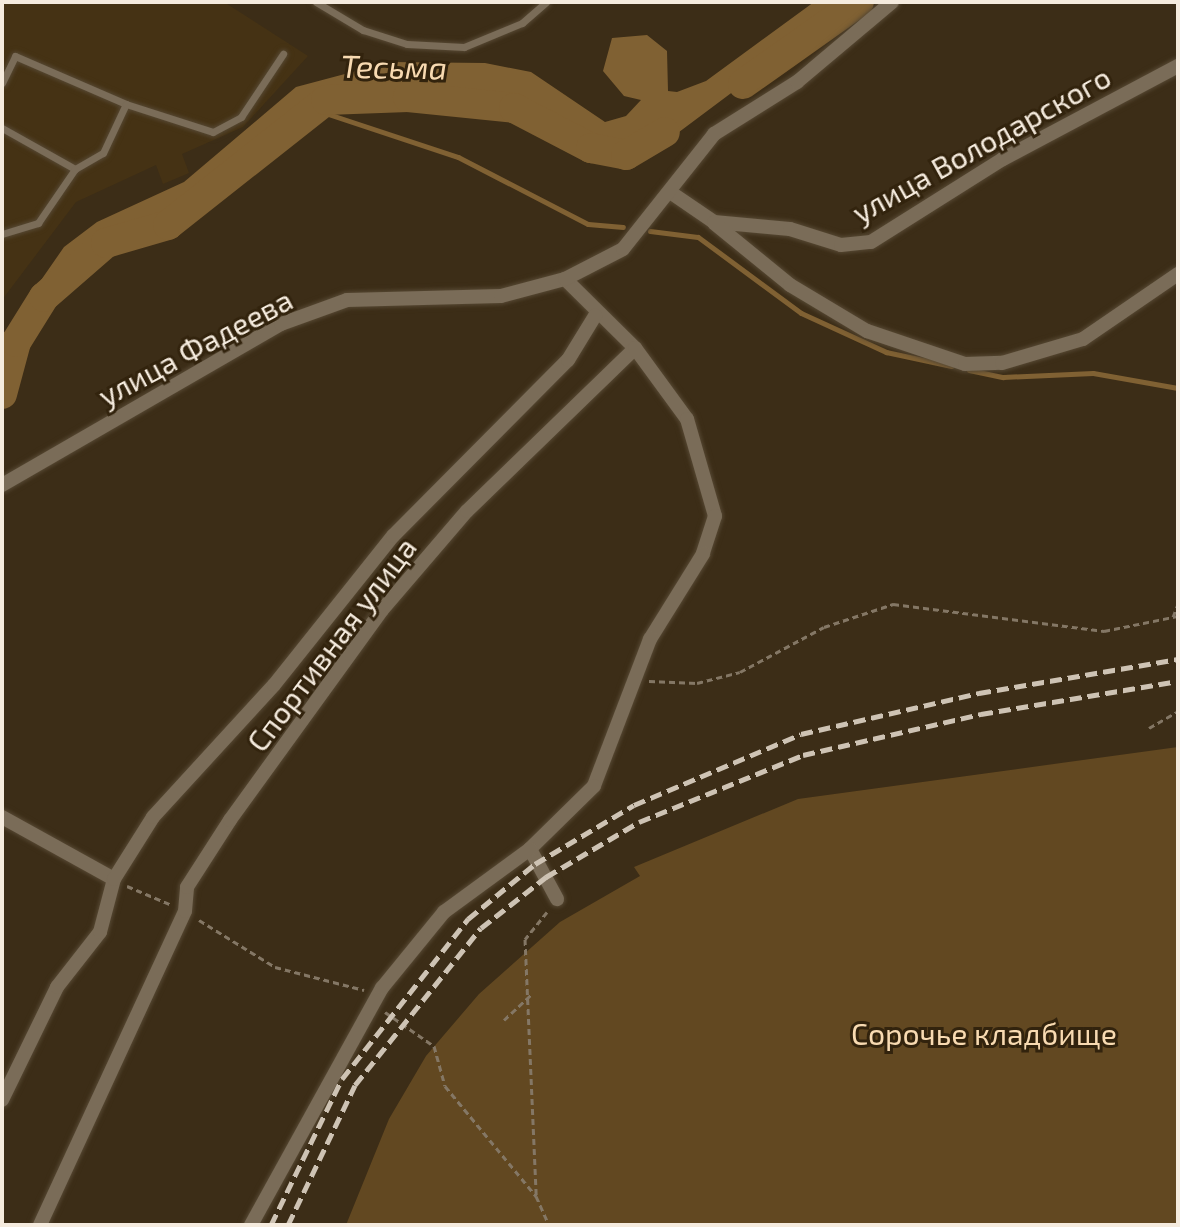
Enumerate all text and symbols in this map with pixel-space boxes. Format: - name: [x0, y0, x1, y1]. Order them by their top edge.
- water label: Тесьма: [340, 46, 448, 86]
- street label: улица Володарского: [846, 58, 1116, 230]
- street label: улица Фадеева: [92, 281, 298, 413]
- street label: Спортивная улица: [239, 530, 423, 758]
- park label: Сорочье кладбище: [851, 1015, 1117, 1051]

